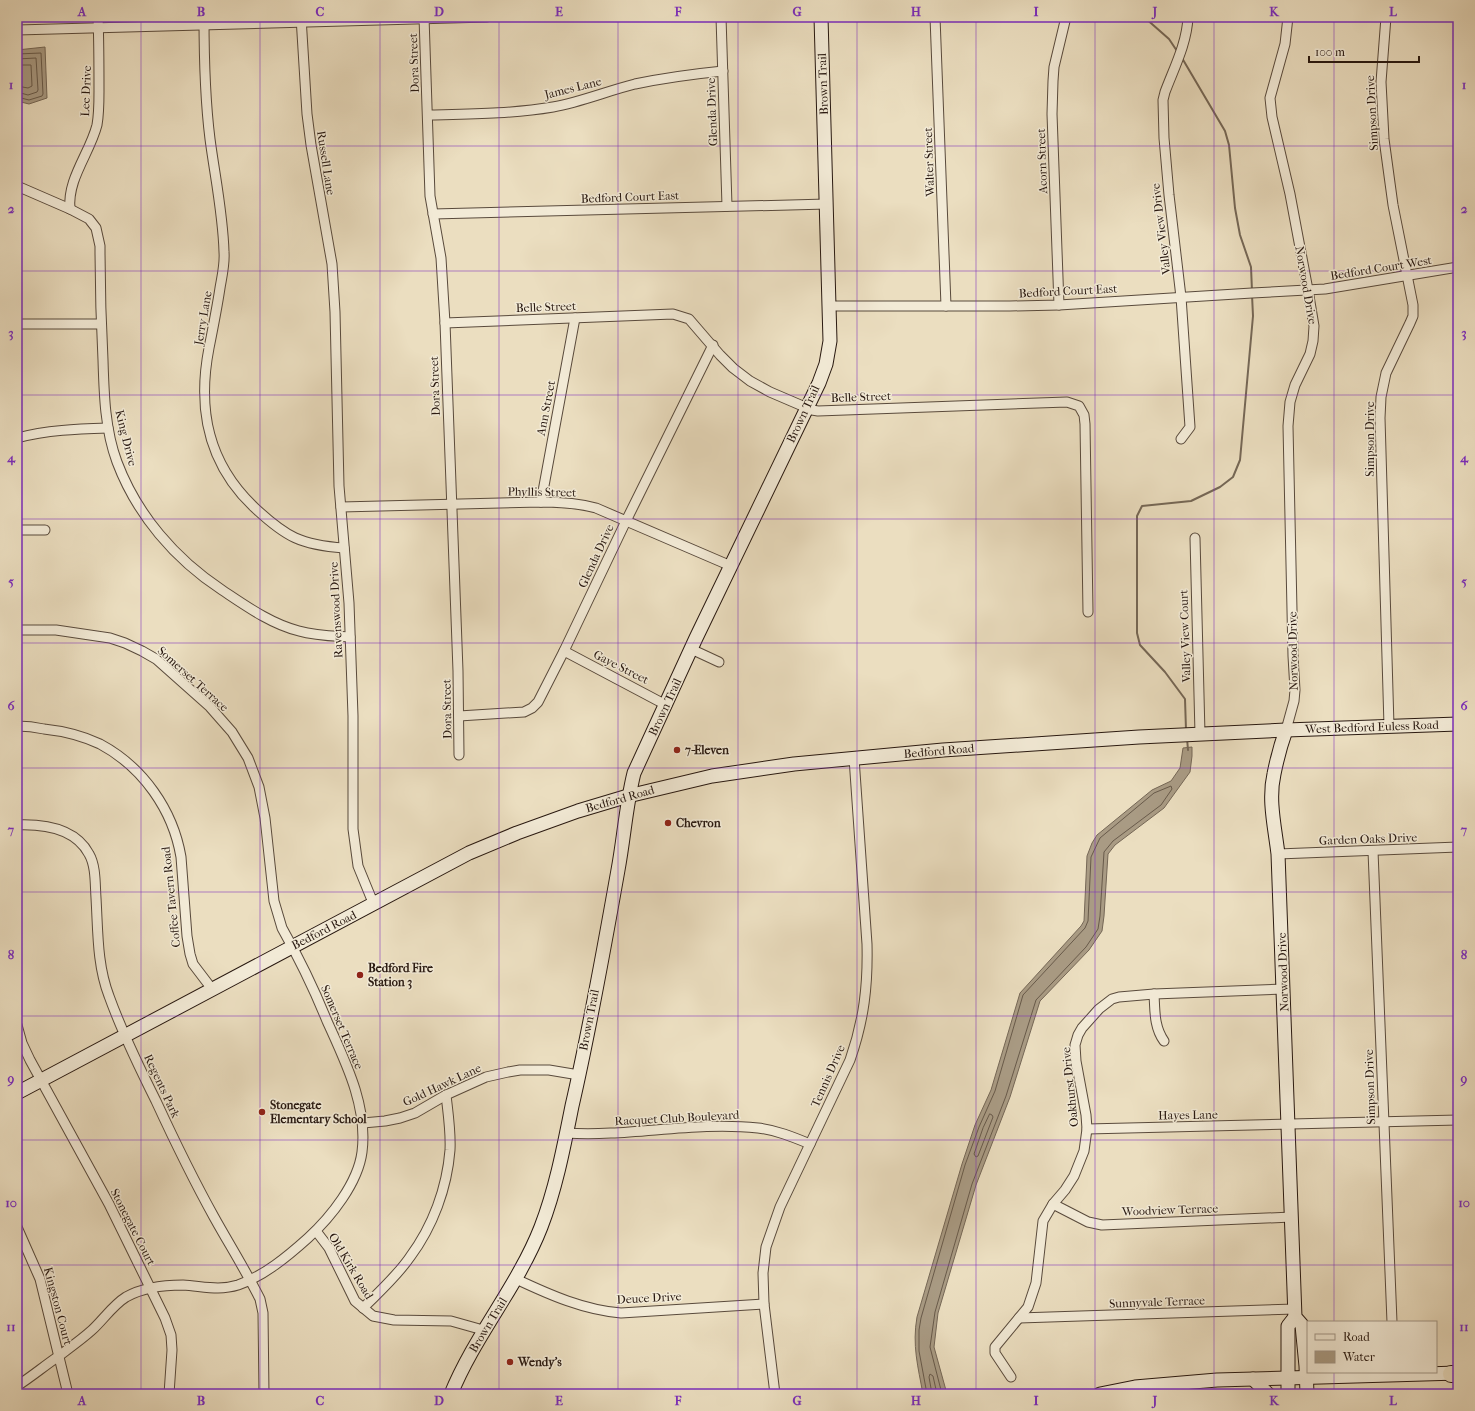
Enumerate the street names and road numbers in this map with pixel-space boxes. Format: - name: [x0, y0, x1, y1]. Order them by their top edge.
- street label: Dora Street: [406, 32, 422, 93]
- street label: Brown Trail: [815, 52, 831, 115]
- street label: Lee Drive: [78, 65, 94, 117]
- street label: James Lane: [542, 74, 603, 102]
- street label: Simpson Drive: [1363, 75, 1381, 151]
- street label: Glenda Drive: [704, 77, 720, 146]
- street label: Walter Street: [921, 126, 937, 198]
- street label: Acorn Street: [1034, 127, 1050, 195]
- street label: Russell Lane: [314, 130, 338, 196]
- street label: Valley View Drive: [1148, 183, 1174, 276]
- street label: Bedford Court East: [581, 188, 680, 206]
- street label: Norwood Drive: [1292, 245, 1320, 325]
- street label: Bedford Court West: [1329, 253, 1433, 283]
- street label: Bedford Court East: [1018, 281, 1118, 301]
- street label: Jerry Lane: [191, 290, 215, 347]
- street label: Belle Street: [516, 299, 577, 315]
- street label: Dora Street: [427, 355, 443, 416]
- street label: Ann Street: [534, 379, 558, 438]
- street label: Brown Trail: [784, 382, 823, 445]
- street label: Belle Street: [831, 389, 892, 405]
- street label: Simpson Drive: [1363, 401, 1377, 477]
- street label: King Drive: [112, 408, 140, 468]
- street label: Phyllis Street: [508, 484, 577, 500]
- street label: Glenda Drive: [575, 522, 617, 590]
- street label: Ravenswood Drive: [326, 561, 346, 659]
- street label: Valley View Court: [1176, 589, 1194, 684]
- street label: Norwood Drive: [1285, 611, 1301, 691]
- street label: Somerset Terrace: [155, 644, 231, 714]
- street label: Gaye Street: [591, 647, 652, 687]
- street label: Brown Trail: [646, 675, 685, 738]
- street label: Dora Street: [439, 678, 455, 739]
- street label: West Bedford Euless Road: [1304, 718, 1440, 736]
- street label: Bedford Road: [903, 741, 975, 761]
- street label: Bedford Road: [584, 782, 656, 815]
- street label: Garden Oaks Drive: [1319, 830, 1418, 848]
- street label: Coffee Tavern Road: [159, 846, 183, 948]
- street label: Bedford Road: [289, 907, 359, 952]
- street label: Norwood Drive: [1275, 932, 1291, 1012]
- street label: Somerset Terrace: [318, 983, 366, 1071]
- street label: Brown Trail: [576, 988, 602, 1052]
- street label: Tennis Drive: [808, 1043, 848, 1109]
- street label: Oakhurst Drive: [1059, 1046, 1081, 1128]
- street label: Simpson Drive: [1362, 1049, 1378, 1125]
- street label: Regents Park: [141, 1052, 183, 1121]
- street label: Gold Hawk Lane: [401, 1061, 483, 1109]
- street label: Hayes Lane: [1158, 1107, 1218, 1123]
- street label: Racquet Club Boulevard: [614, 1108, 740, 1128]
- street label: Stonegate Court: [108, 1186, 159, 1268]
- street label: Woodview Terrace: [1121, 1201, 1218, 1219]
- street label: Old Kirk Road: [326, 1230, 376, 1302]
- street label: Kingston Court: [41, 1265, 75, 1347]
- street label: Deuce Drive: [616, 1289, 682, 1307]
- street label: Sunnyvale Terrace: [1109, 1293, 1205, 1311]
- street label: Brown Trail: [466, 1294, 510, 1355]

